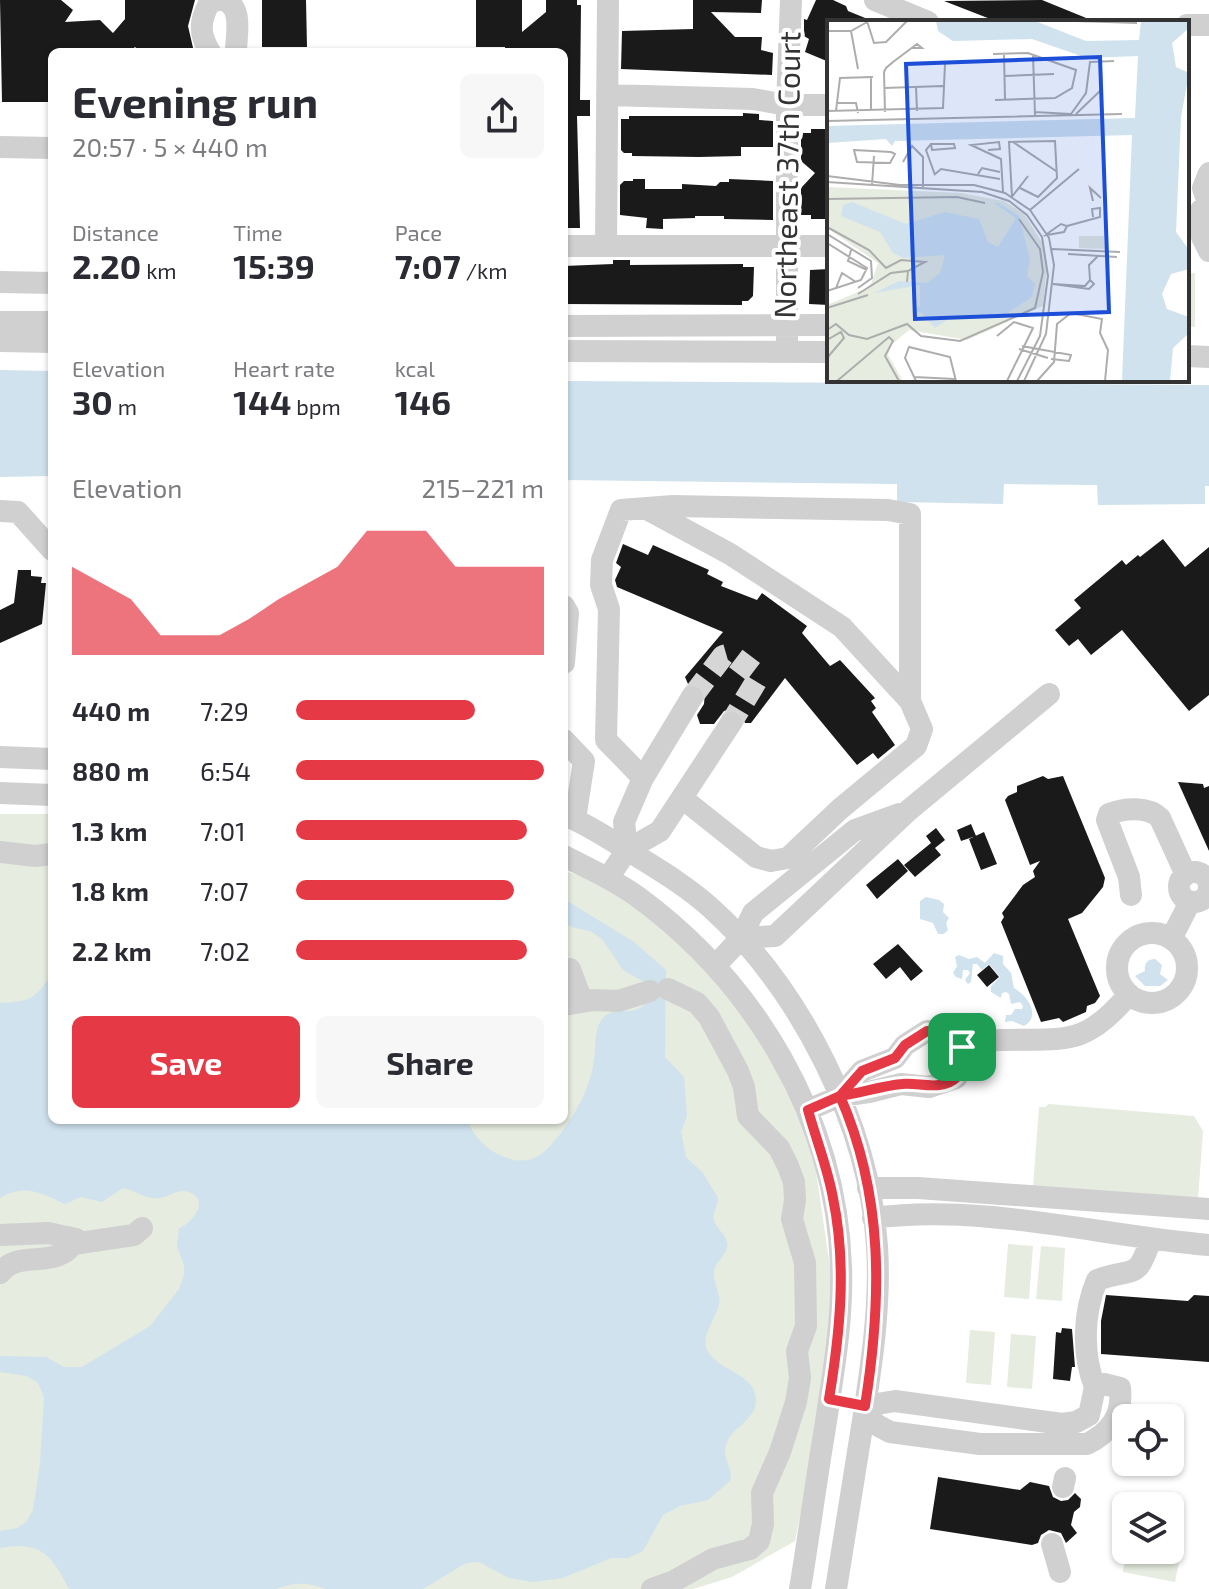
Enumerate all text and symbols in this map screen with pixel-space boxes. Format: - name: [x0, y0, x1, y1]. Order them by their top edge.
- inset map: [827, 20, 1189, 382]
- street label: Northeast 37th Court: [765, 31, 807, 319]
- text: Evening run: [72, 74, 318, 127]
- button: share: [460, 74, 544, 158]
- text: 20:57 · 5 × 440 m: [72, 131, 268, 162]
- text: Distance: [72, 219, 159, 245]
- text: Time: [233, 219, 283, 245]
- text: Pace: [395, 219, 442, 245]
- text: 2.20: [72, 245, 141, 286]
- text: 15:39: [233, 245, 315, 286]
- text: 7:07: [395, 245, 461, 286]
- text: km: [141, 257, 177, 283]
- text: /km: [461, 257, 508, 283]
- text: Elevation: [72, 355, 165, 381]
- text: Heart rate: [233, 355, 335, 381]
- text: kcal: [395, 355, 435, 381]
- text: 30: [72, 381, 113, 422]
- text: 144: [233, 381, 291, 422]
- text: 146: [395, 381, 451, 422]
- text: m: [113, 393, 137, 419]
- text: bpm: [291, 393, 341, 419]
- text: Elevation: [72, 472, 182, 503]
- text: 215–221 m: [422, 472, 544, 503]
- text: 440 m: [72, 695, 150, 726]
- text: 7:29: [200, 695, 249, 726]
- text: 880 m: [72, 755, 149, 786]
- text: 6:54: [200, 755, 251, 786]
- text: 1.3 km: [72, 815, 147, 846]
- text: 7:01: [200, 815, 245, 846]
- text: 1.8 km: [72, 875, 149, 906]
- text: 7:07: [200, 875, 248, 906]
- text: 2.2 km: [72, 935, 152, 966]
- text: 7:02: [200, 935, 250, 966]
- pin: [928, 1013, 996, 1081]
- button: Save: [72, 1016, 300, 1108]
- button: Share: [316, 1016, 544, 1108]
- icon: arrive: [940, 1025, 984, 1069]
- map controls: [1112, 1404, 1184, 1564]
- button: locate: [1112, 1404, 1184, 1476]
- button: layers: [1112, 1492, 1184, 1564]

